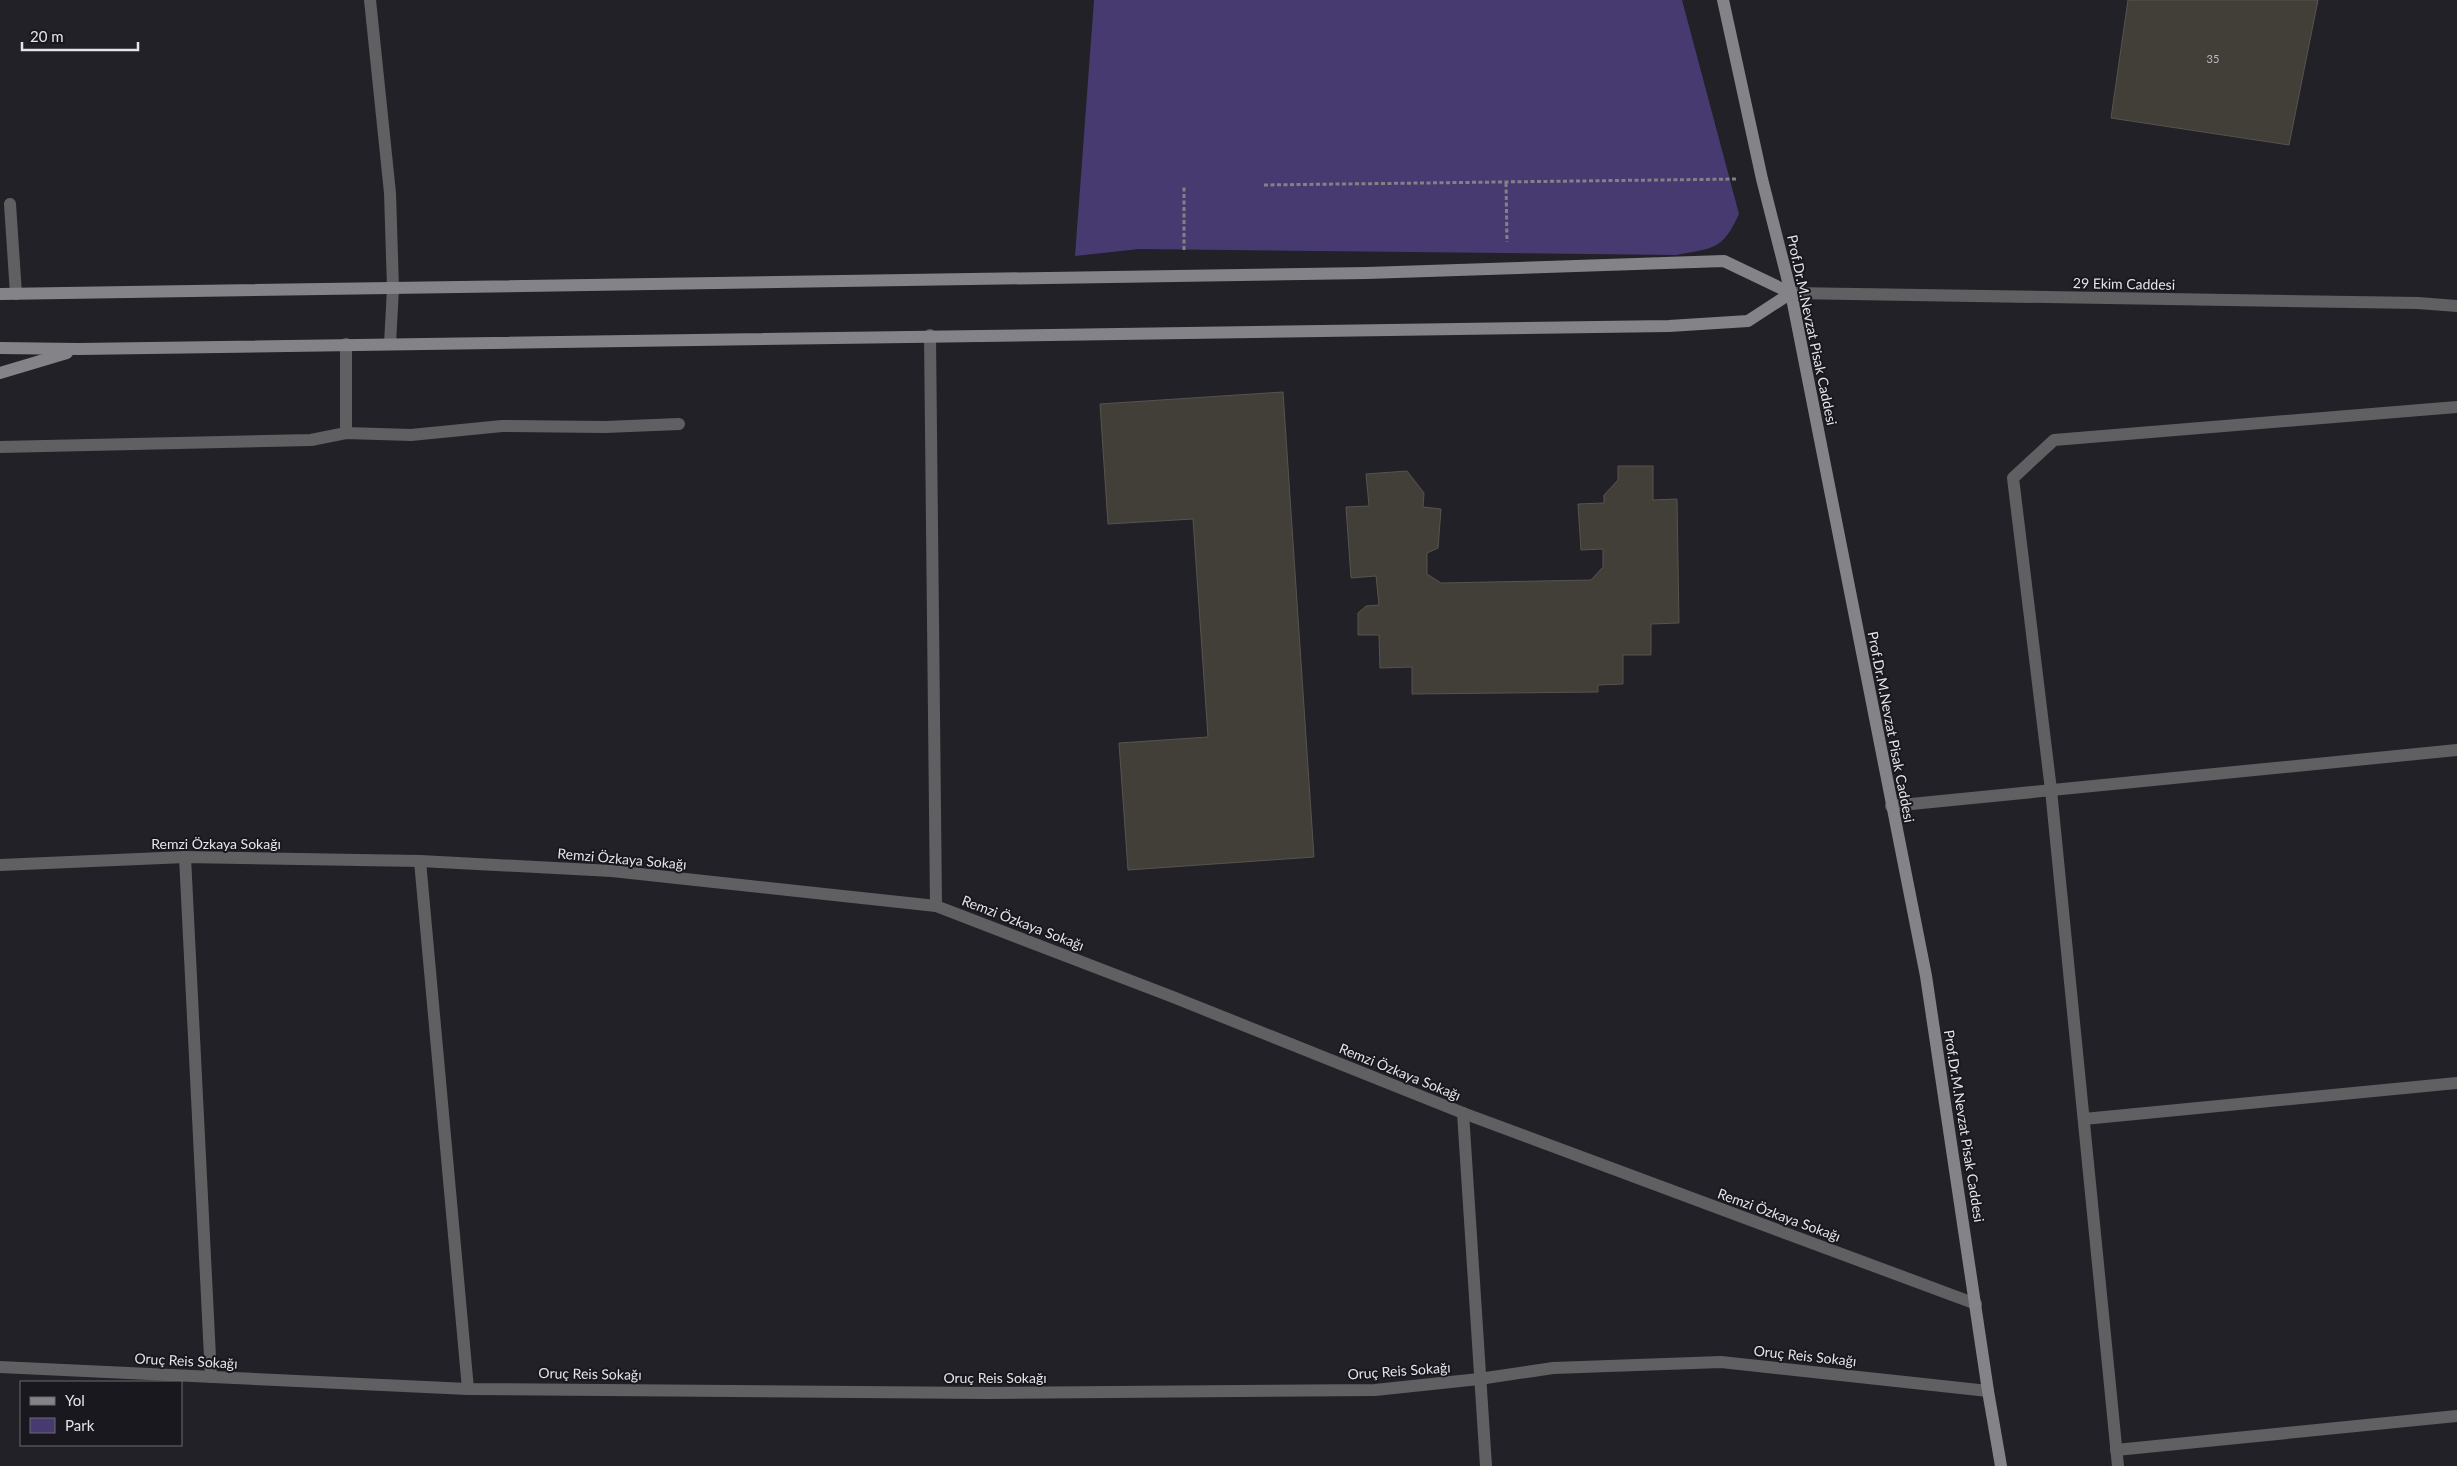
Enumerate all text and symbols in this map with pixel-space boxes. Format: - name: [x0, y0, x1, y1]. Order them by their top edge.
- scale bar: [22, 20, 139, 52]
- text: 20 m: [30, 27, 64, 45]
- house number: 35: [2207, 52, 2219, 65]
- street label: Prof.Dr.M.Nevzat Pisak Caddesi: [1784, 233, 1841, 427]
- street label: 29 Ekim Caddesi: [2073, 274, 2175, 293]
- street label: Prof.Dr.M.Nevzat Pisak Caddesi: [1865, 630, 1918, 824]
- street label: Remzi Özkaya Sokağı: [151, 835, 281, 852]
- street label: Remzi Özkaya Sokağı: [557, 844, 687, 873]
- street label: Remzi Özkaya Sokağı: [960, 891, 1087, 954]
- street label: Prof.Dr.M.Nevzat Pisak Caddesi: [1941, 1029, 1988, 1223]
- street label: Remzi Özkaya Sokağı: [1337, 1039, 1463, 1104]
- street label: Remzi Özkaya Sokağı: [1715, 1184, 1843, 1245]
- street label: Oruç Reis Sokağı: [1753, 1342, 1857, 1369]
- street label: Oruç Reis Sokağı: [134, 1349, 238, 1372]
- street label: Oruç Reis Sokağı: [1347, 1358, 1451, 1383]
- street label: Oruç Reis Sokağı: [538, 1364, 642, 1383]
- street label: Oruç Reis Sokağı: [943, 1369, 1047, 1386]
- legend: [20, 1381, 182, 1446]
- text: Yol: [65, 1391, 85, 1409]
- text: Park: [65, 1416, 95, 1434]

